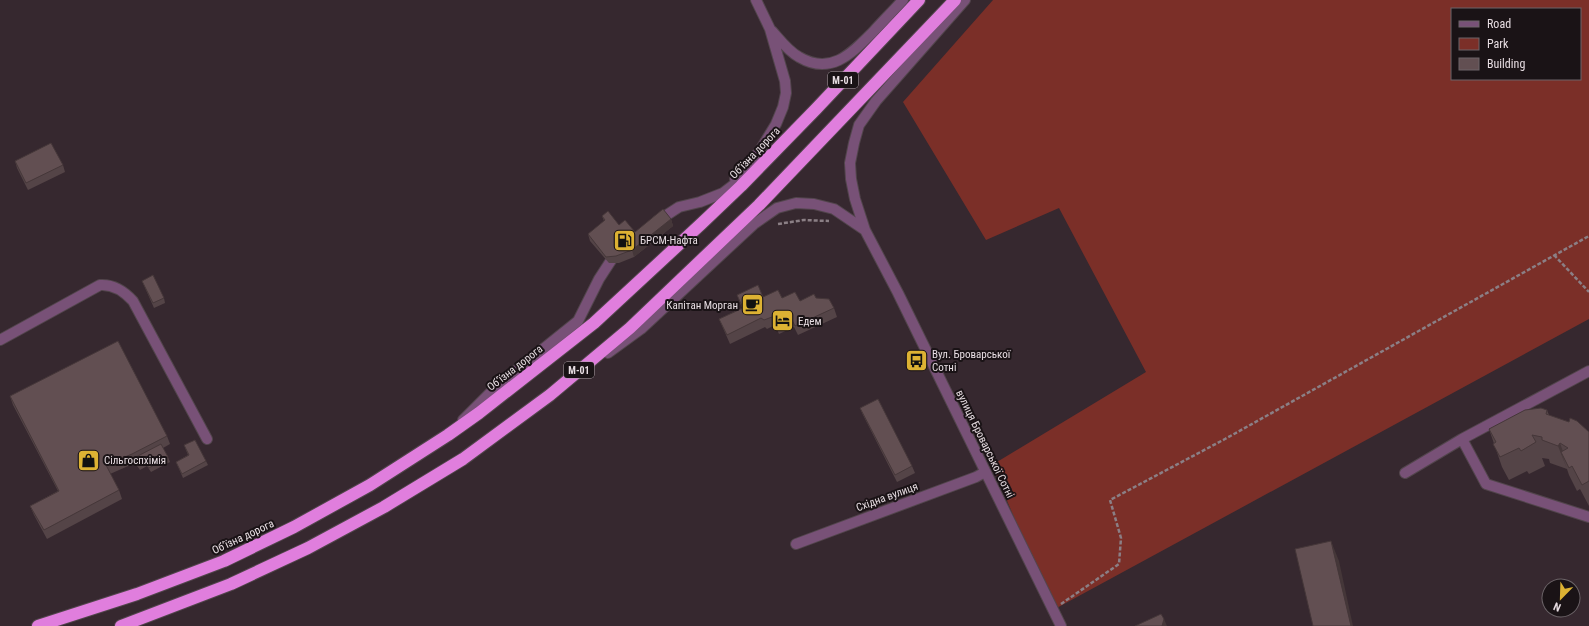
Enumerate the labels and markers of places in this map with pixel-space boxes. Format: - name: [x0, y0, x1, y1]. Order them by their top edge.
- fuel station icon: БРСМ-Нафта: [611, 227, 637, 253]
- place label: БРСМ-Нафта: [640, 234, 698, 247]
- cafe icon: Капітан Морган: [740, 292, 766, 318]
- place label: Капітан Морган: [666, 299, 738, 312]
- hotel icon: Едем: [769, 308, 795, 334]
- place label: Едем: [798, 315, 822, 328]
- bus stop icon: Вул. Броварської Cотні: [903, 347, 929, 373]
- place label: Вул. Броварської Cотні: [932, 348, 1012, 374]
- shop icon: Сільгоспхімія: [75, 447, 101, 473]
- place label: Сільгоспхімія: [104, 454, 166, 467]

